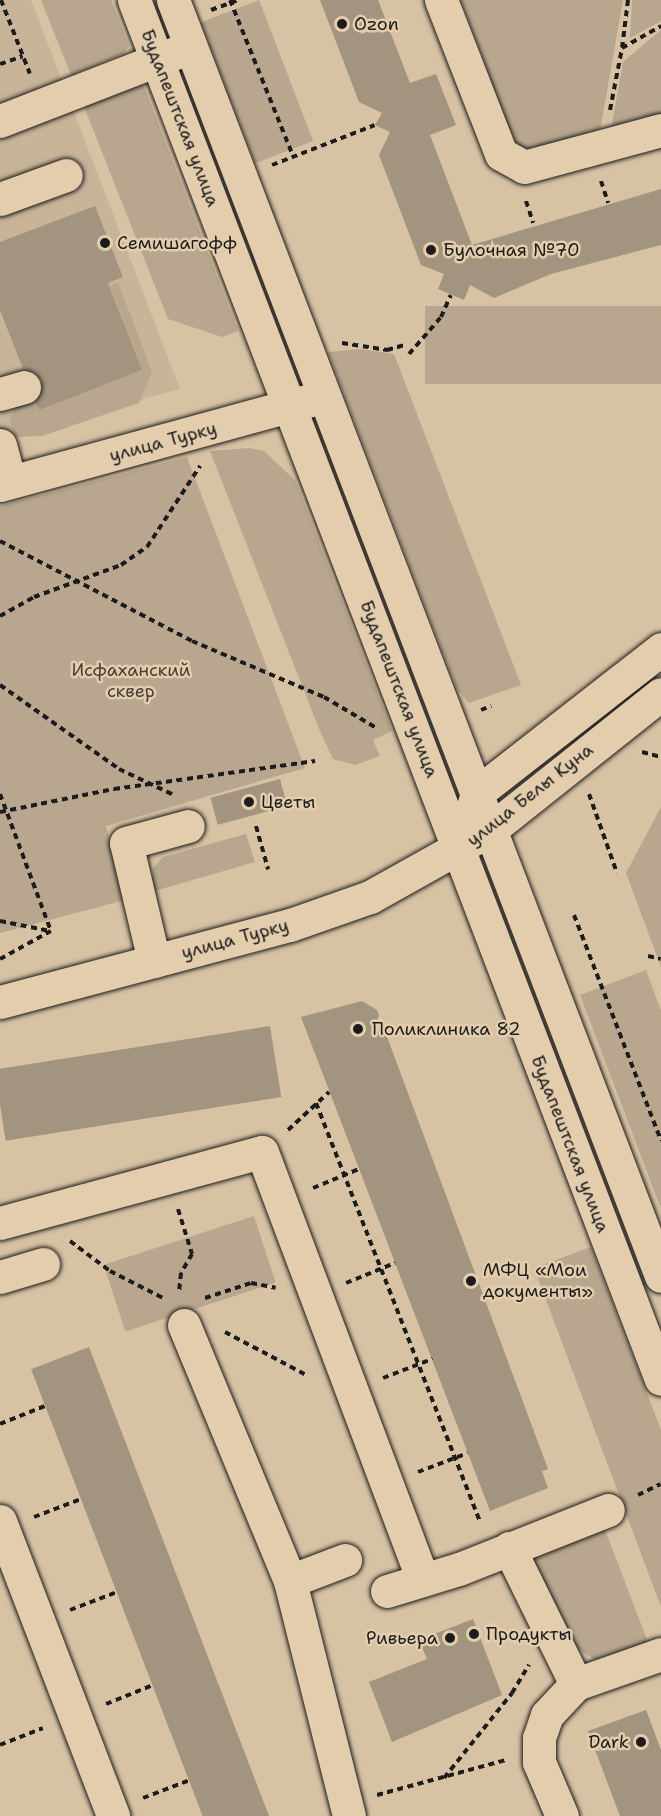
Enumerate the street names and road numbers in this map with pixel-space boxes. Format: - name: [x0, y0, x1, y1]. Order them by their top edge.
- street label: Будапештская улица: [136, 26, 224, 210]
- street label: улица Турку: [107, 417, 219, 467]
- street label: Будапештская улица: [355, 597, 443, 781]
- street label: улица Белы Куна: [463, 739, 597, 851]
- street label: улица Турку: [179, 914, 291, 964]
- street label: Будапештская улица: [526, 1052, 614, 1236]

